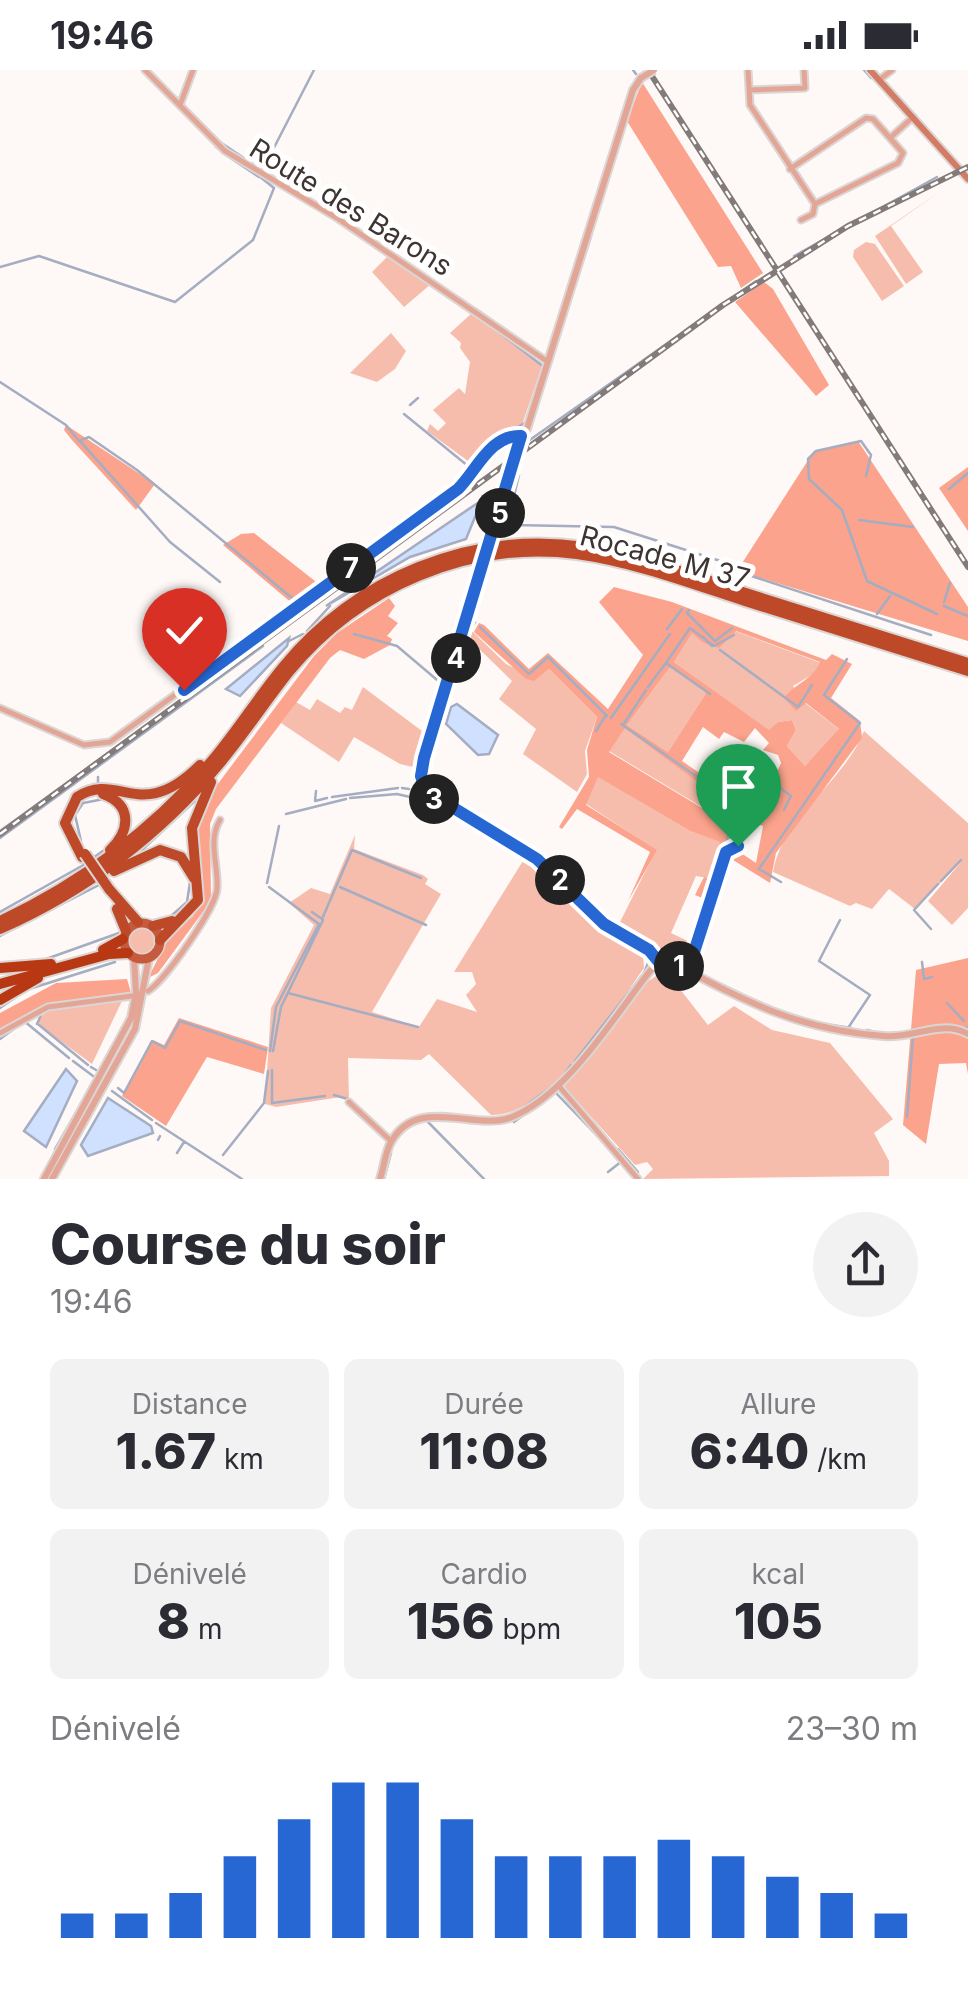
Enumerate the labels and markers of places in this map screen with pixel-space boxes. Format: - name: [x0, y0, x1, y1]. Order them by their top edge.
- pin: 5: [475, 488, 525, 538]
- pin: 7: [326, 543, 376, 593]
- pin: [142, 588, 227, 691]
- pin: 4: [431, 633, 481, 683]
- pin: [696, 744, 781, 847]
- pin: 3: [409, 774, 459, 824]
- pin: 2: [535, 855, 585, 905]
- pin: 1: [654, 941, 704, 991]

